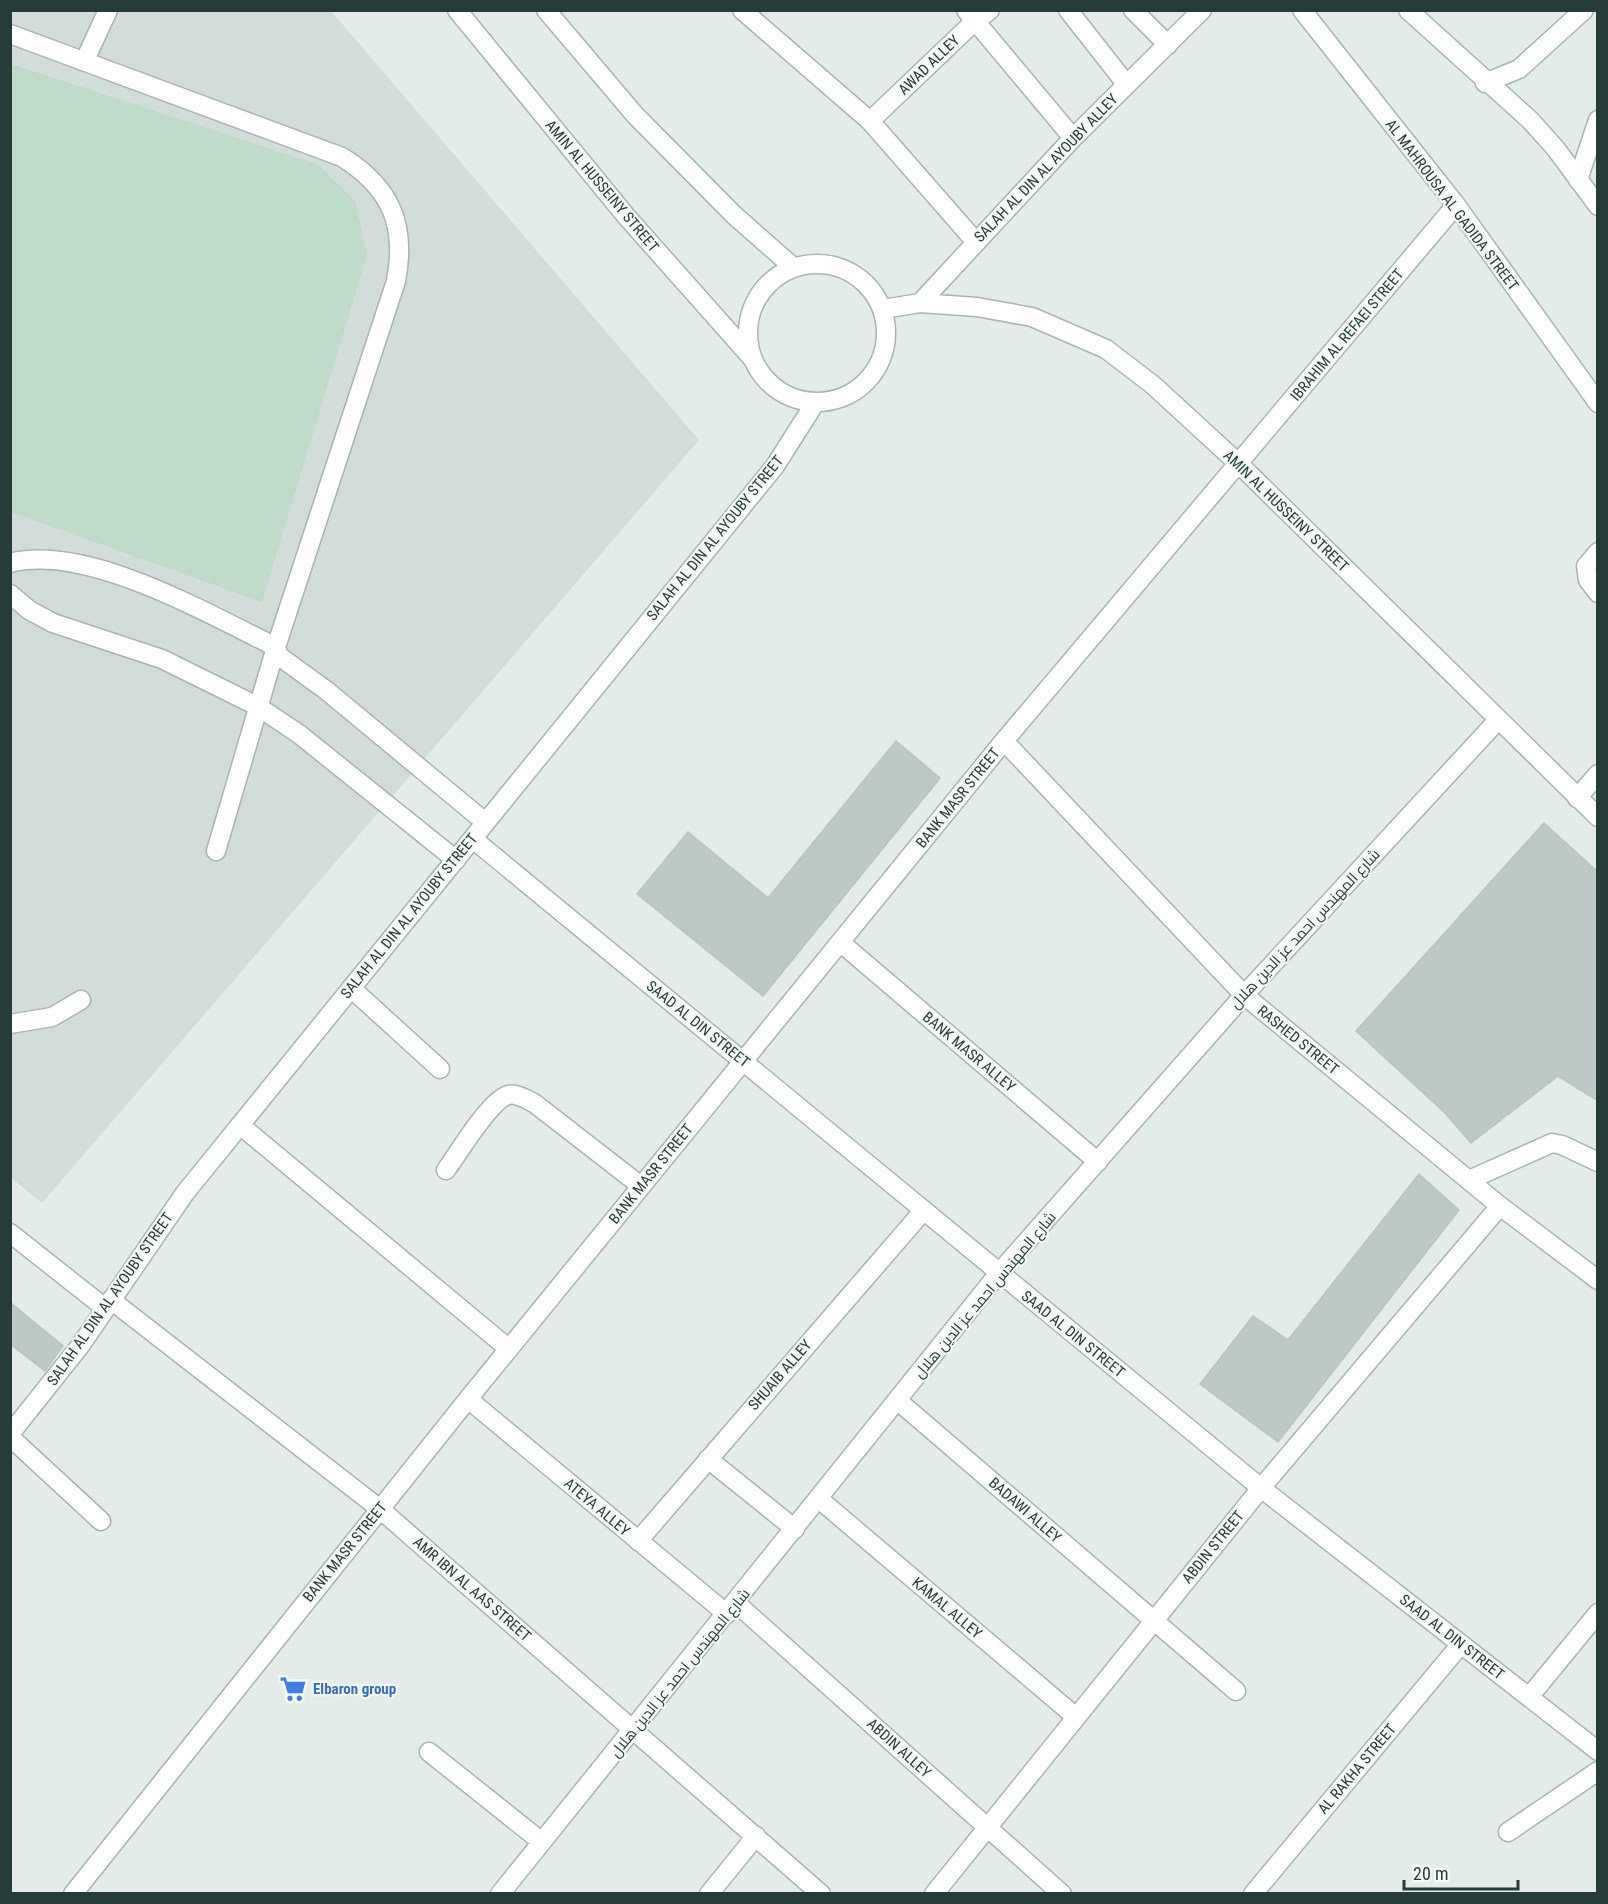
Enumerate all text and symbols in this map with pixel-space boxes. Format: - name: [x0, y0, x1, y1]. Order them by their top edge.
- street label: AWAD ALLEY: [895, 31, 963, 99]
- street label: SALAH AL DIN AL AYOUBY ALLEY: [970, 90, 1122, 246]
- street label: AMIN AL HUSSEINY STREET: [541, 116, 663, 256]
- street label: AL MAHROUSA AL GADIDA STREET: [1382, 116, 1522, 294]
- street label: IBRAHIM AL REFAEI STREET: [1287, 265, 1408, 405]
- street label: AMIN AL HUSSEINY STREET: [1220, 447, 1352, 576]
- street label: SALAH AL DIN AL AYOUBY STREET: [643, 452, 787, 624]
- street label: BANK MASR STREET: [912, 744, 1004, 852]
- street label: SALAH AL DIN AL AYOUBY STREET: [337, 830, 481, 1002]
- street label: شارع المهندس احمد عز الدين هلال: [1226, 845, 1385, 1014]
- street label: SAAD AL DIN STREET: [643, 977, 753, 1071]
- street label: RASHED STREET: [1254, 1002, 1342, 1078]
- street label: BANK MASR ALLEY: [919, 1008, 1019, 1096]
- street label: BANK MASR STREET: [605, 1120, 697, 1228]
- street label: شارع المهندس احمد عز الدين هلال: [910, 1208, 1061, 1383]
- street label: SALAH AL DIN AL AYOUBY STREET: [43, 1209, 177, 1389]
- street label: SAAD AL DIN STREET: [1018, 1287, 1128, 1381]
- street label: SHUAIB ALLEY: [744, 1336, 816, 1414]
- street label: ATEYA ALLEY: [560, 1474, 634, 1540]
- street label: BADAWI ALLEY: [985, 1474, 1065, 1546]
- street label: BANK MASR STREET: [299, 1498, 391, 1606]
- street label: ABDIN STREET: [1178, 1507, 1248, 1587]
- street label: AMR IBN AL AAS STREET: [409, 1533, 535, 1645]
- street label: KAMAL ALLEY: [908, 1574, 986, 1643]
- street label: شارع المهندس احمد عز الدين هلال: [606, 1585, 755, 1762]
- street label: SAAD AL DIN STREET: [1396, 1591, 1508, 1684]
- supermarket icon: Elbaron group: [278, 1674, 308, 1704]
- place label: Elbaron group: [313, 1680, 396, 1698]
- street label: ABDIN ALLEY: [863, 1714, 935, 1782]
- street label: AL RAKHA STREET: [1314, 1720, 1400, 1818]
- scale bar: [1404, 1853, 1518, 1891]
- text: 20 m: [1413, 1863, 1448, 1884]

